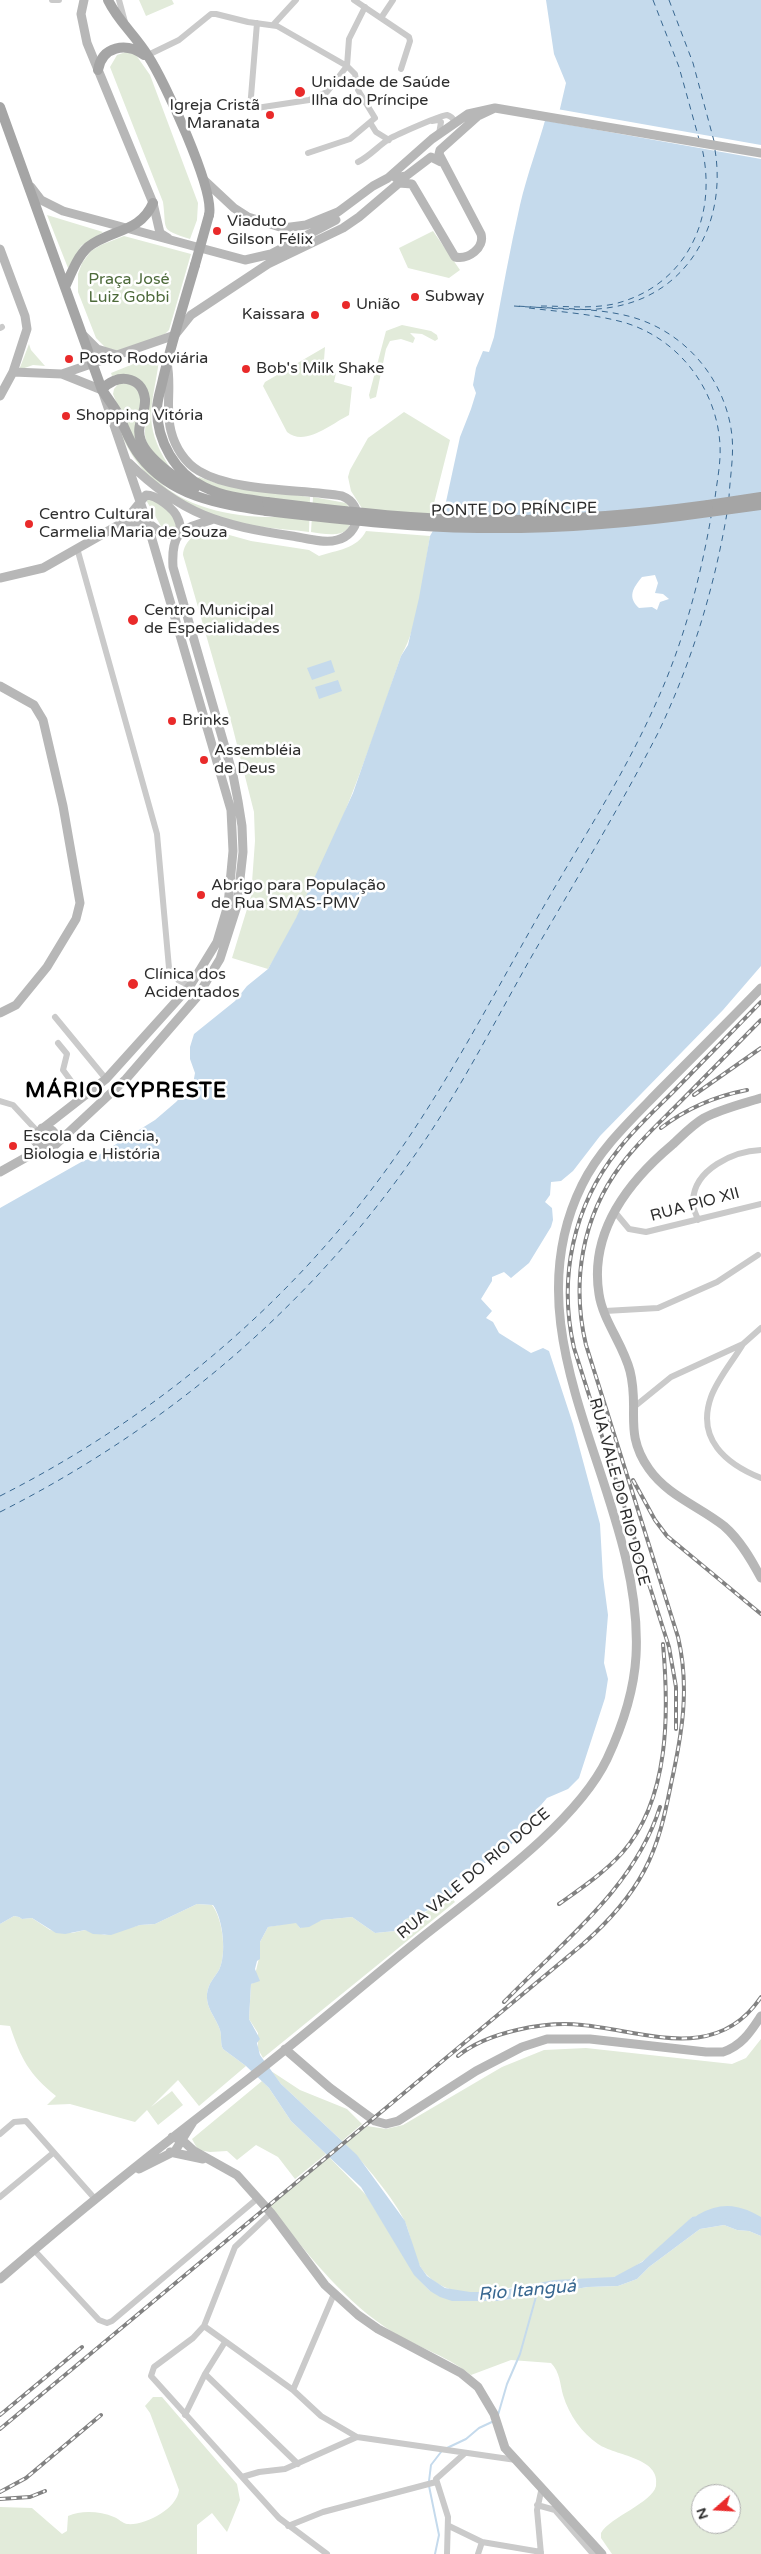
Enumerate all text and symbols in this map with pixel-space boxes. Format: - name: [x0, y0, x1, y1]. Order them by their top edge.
- place label: Unidade de Saúde Ilha do Príncipe: [311, 73, 450, 111]
- marker: Unidade de Saúde Ilha do Príncipe: [293, 85, 307, 99]
- place label: Igreja Cristã Maranata: [170, 96, 260, 134]
- marker: Igreja Cristã Maranata: [264, 109, 276, 121]
- place label: Viaduto Gilson Félix: [227, 212, 313, 250]
- marker: Viaduto Gilson Félix: [211, 225, 223, 237]
- park label: Praça José Luiz Gobbi: [88, 270, 170, 308]
- place label: Subway: [425, 287, 484, 307]
- marker: Subway: [409, 291, 421, 303]
- place label: União: [356, 295, 400, 315]
- marker: União: [340, 299, 352, 311]
- place label: Kaissara: [242, 305, 305, 325]
- marker: Kaissara: [309, 309, 321, 321]
- place label: Posto Rodoviária: [79, 349, 208, 369]
- marker: Posto Rodoviária: [63, 353, 75, 365]
- place label: Bob's Milk Shake: [256, 359, 384, 379]
- marker: Bob's Milk Shake: [240, 363, 252, 375]
- place label: Shopping Vitória: [76, 406, 203, 426]
- marker: Shopping Vitória: [60, 410, 72, 422]
- street label: PONTE DO PRÍNCIPE: [431, 499, 597, 521]
- place label: Centro Cultural Carmelia Maria de Souza: [39, 505, 227, 543]
- marker: Centro Cultural Carmelia Maria de Souza: [23, 518, 35, 530]
- place label: Centro Municipal de Especialidades: [144, 601, 280, 639]
- marker: Centro Municipal de Especialidades: [126, 613, 140, 627]
- place label: Brinks: [182, 711, 229, 731]
- marker: Brinks: [166, 715, 178, 727]
- place label: Assembléia de Deus: [214, 741, 301, 779]
- marker: Assembléia de Deus: [198, 754, 210, 766]
- place label: Abrigo para População de Rua SMAS-PMV: [211, 876, 386, 914]
- marker: Abrigo para População de Rua SMAS-PMV: [195, 889, 207, 901]
- place label: Clínica dos Acidentados: [144, 965, 240, 1003]
- marker: Clínica dos Acidentados: [126, 977, 140, 991]
- district label: MÁRIO CYPRESTE: [23, 1078, 229, 1104]
- place label: Escola da Ciência, Biologia e História: [23, 1127, 160, 1165]
- marker: Escola da Ciência, Biologia e História: [7, 1140, 19, 1152]
- street label: RUA PIO XII: [648, 1184, 742, 1226]
- street label: RUA VALE DO RIO DOCE: [585, 1396, 653, 1588]
- street label: RUA VALE DO RIO DOCE: [394, 1804, 554, 1944]
- water label: Rio Itanguá: [477, 2276, 577, 2306]
- north arrow: [691, 2484, 741, 2534]
- text: N: [692, 2506, 712, 2522]

